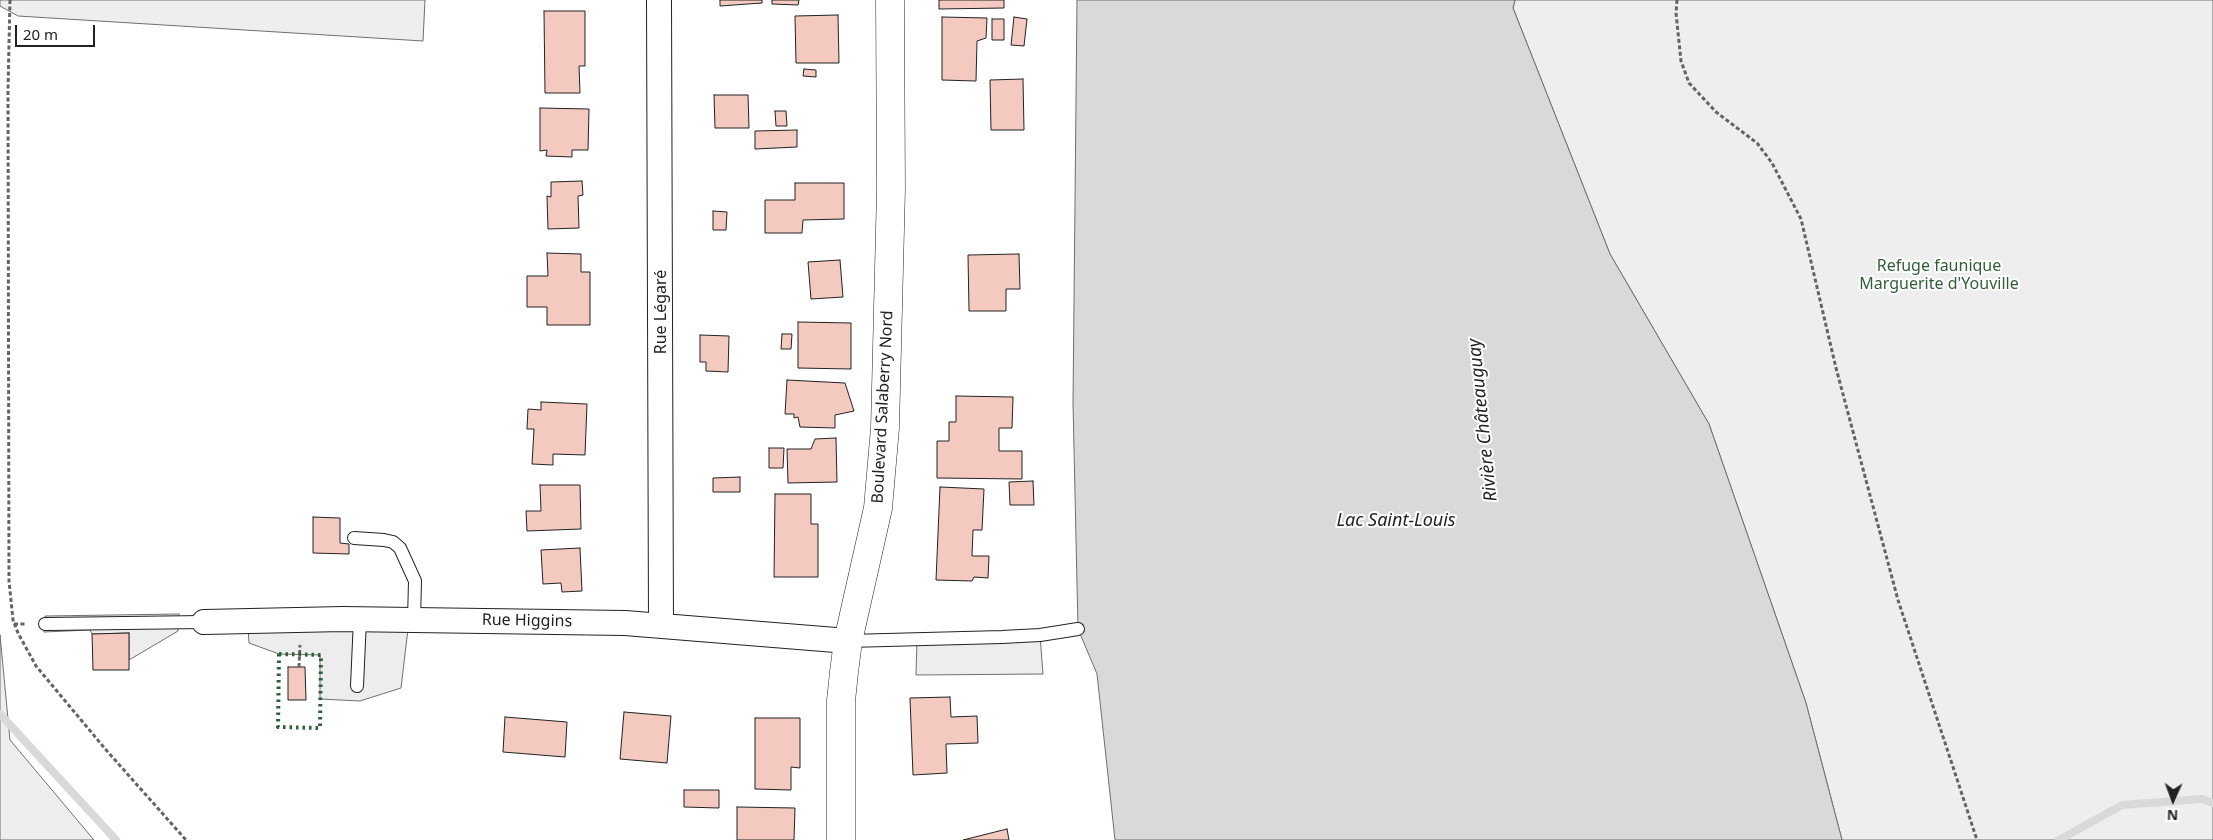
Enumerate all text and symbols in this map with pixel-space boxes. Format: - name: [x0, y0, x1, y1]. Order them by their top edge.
- scale bar: [18, 15, 98, 47]
- text: 20 m: [23, 24, 58, 44]
- park label: Refuge faunique Marguerite d'Youville: [1859, 256, 2019, 294]
- street label: Rue Légaré: [651, 270, 671, 354]
- street label: Boulevard Salaberry Nord: [868, 310, 898, 504]
- water label: Rivière Châteauguay: [1464, 337, 1502, 503]
- water label: Lac Saint-Louis: [1336, 510, 1456, 532]
- street label: Rue Higgins: [482, 611, 572, 631]
- north arrow: [2148, 775, 2198, 825]
- text: N: [2166, 806, 2178, 825]

